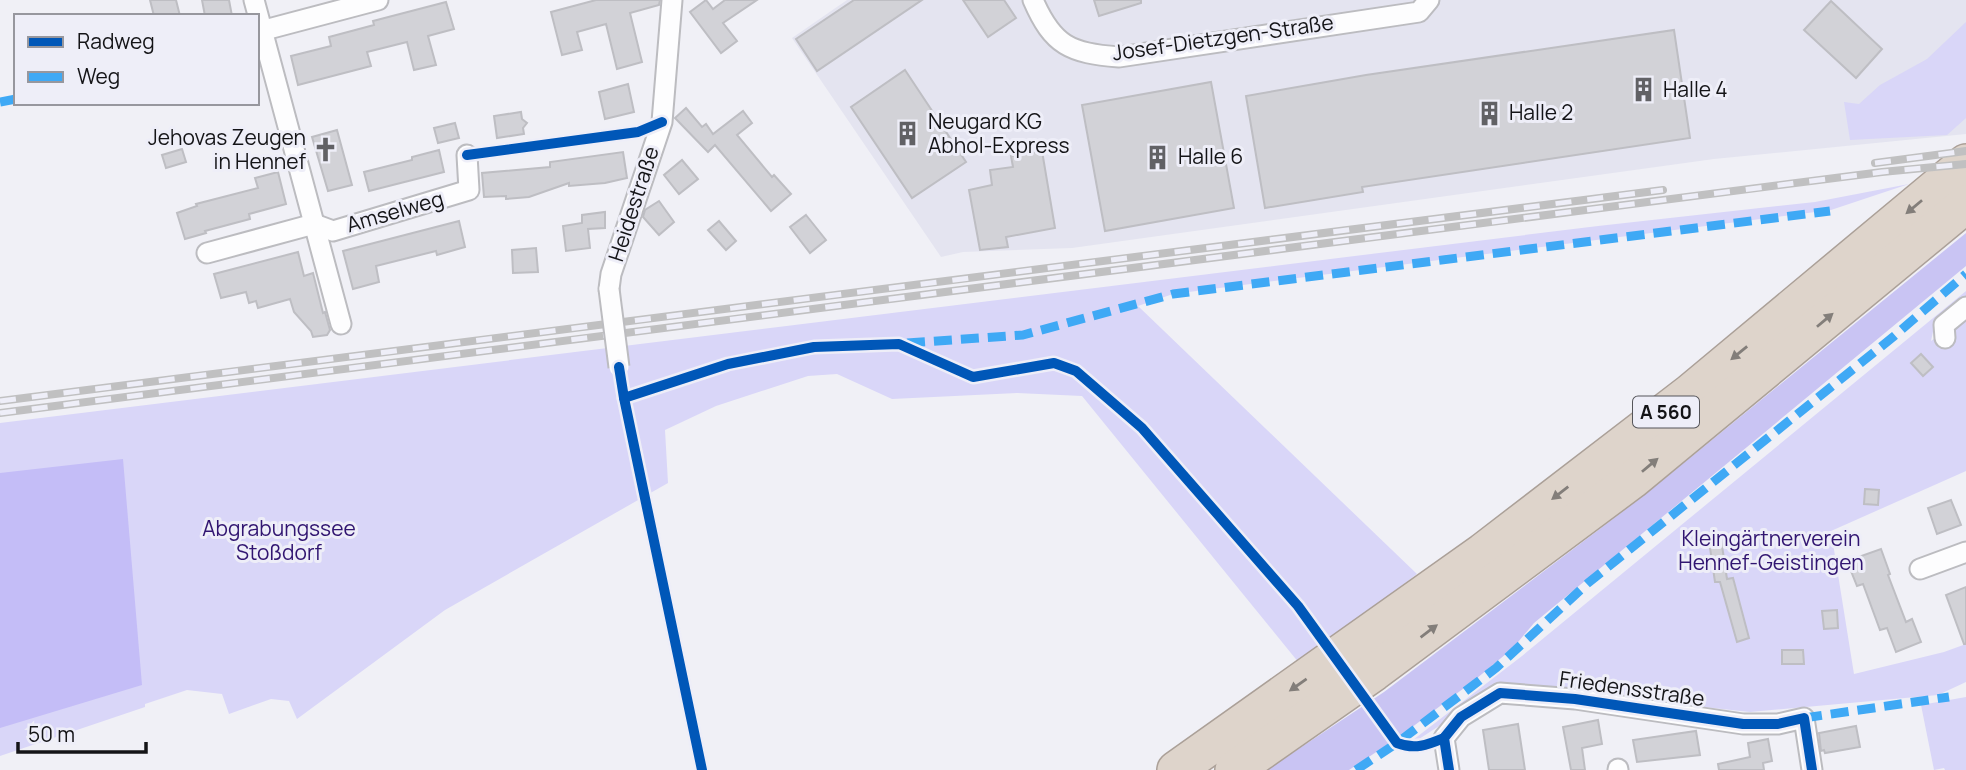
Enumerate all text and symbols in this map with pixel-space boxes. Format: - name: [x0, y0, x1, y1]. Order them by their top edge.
- street label: Josef-Dietzgen-Straße: [1110, 8, 1335, 66]
- legend: [14, 14, 259, 105]
- text: Radweg: [77, 27, 155, 55]
- text: Weg: [77, 62, 120, 90]
- place label: Halle 4: [1663, 75, 1728, 103]
- building icon: Halle 4: [1629, 76, 1657, 104]
- place label: Halle 2: [1509, 98, 1573, 126]
- building icon: Halle 2: [1475, 99, 1503, 127]
- place label: Neugard KG Abhol-Express: [928, 107, 1070, 159]
- building icon: Neugard KG Abhol-Express: [894, 120, 922, 148]
- place label: Jehovas Zeugen in Hennef: [148, 123, 307, 175]
- church icon: Jehovas Zeugen in Hennef: [312, 136, 340, 164]
- place label: Halle 6: [1178, 142, 1243, 170]
- street label: Heidestraße: [601, 143, 665, 265]
- building icon: Halle 6: [1144, 143, 1172, 171]
- street label: Amselweg: [343, 184, 447, 238]
- one-way arrow: [1905, 199, 1923, 215]
- one-way arrow: [1817, 313, 1834, 328]
- one-way arrow: [1731, 345, 1748, 360]
- road number: A 560: [1633, 396, 1699, 428]
- one-way arrow: [1641, 458, 1658, 473]
- one-way arrow: [1551, 485, 1569, 499]
- park label: Abgrabungssee Stoßdorf: [202, 514, 356, 566]
- park label: Kleingärtnerverein Hennef-Geistingen: [1678, 524, 1864, 576]
- one-way arrow: [1420, 625, 1438, 639]
- street label: Friedensstraße: [1558, 664, 1707, 712]
- one-way arrow: [1289, 678, 1307, 692]
- scale bar: [18, 710, 145, 754]
- text: 50 m: [28, 720, 75, 748]

